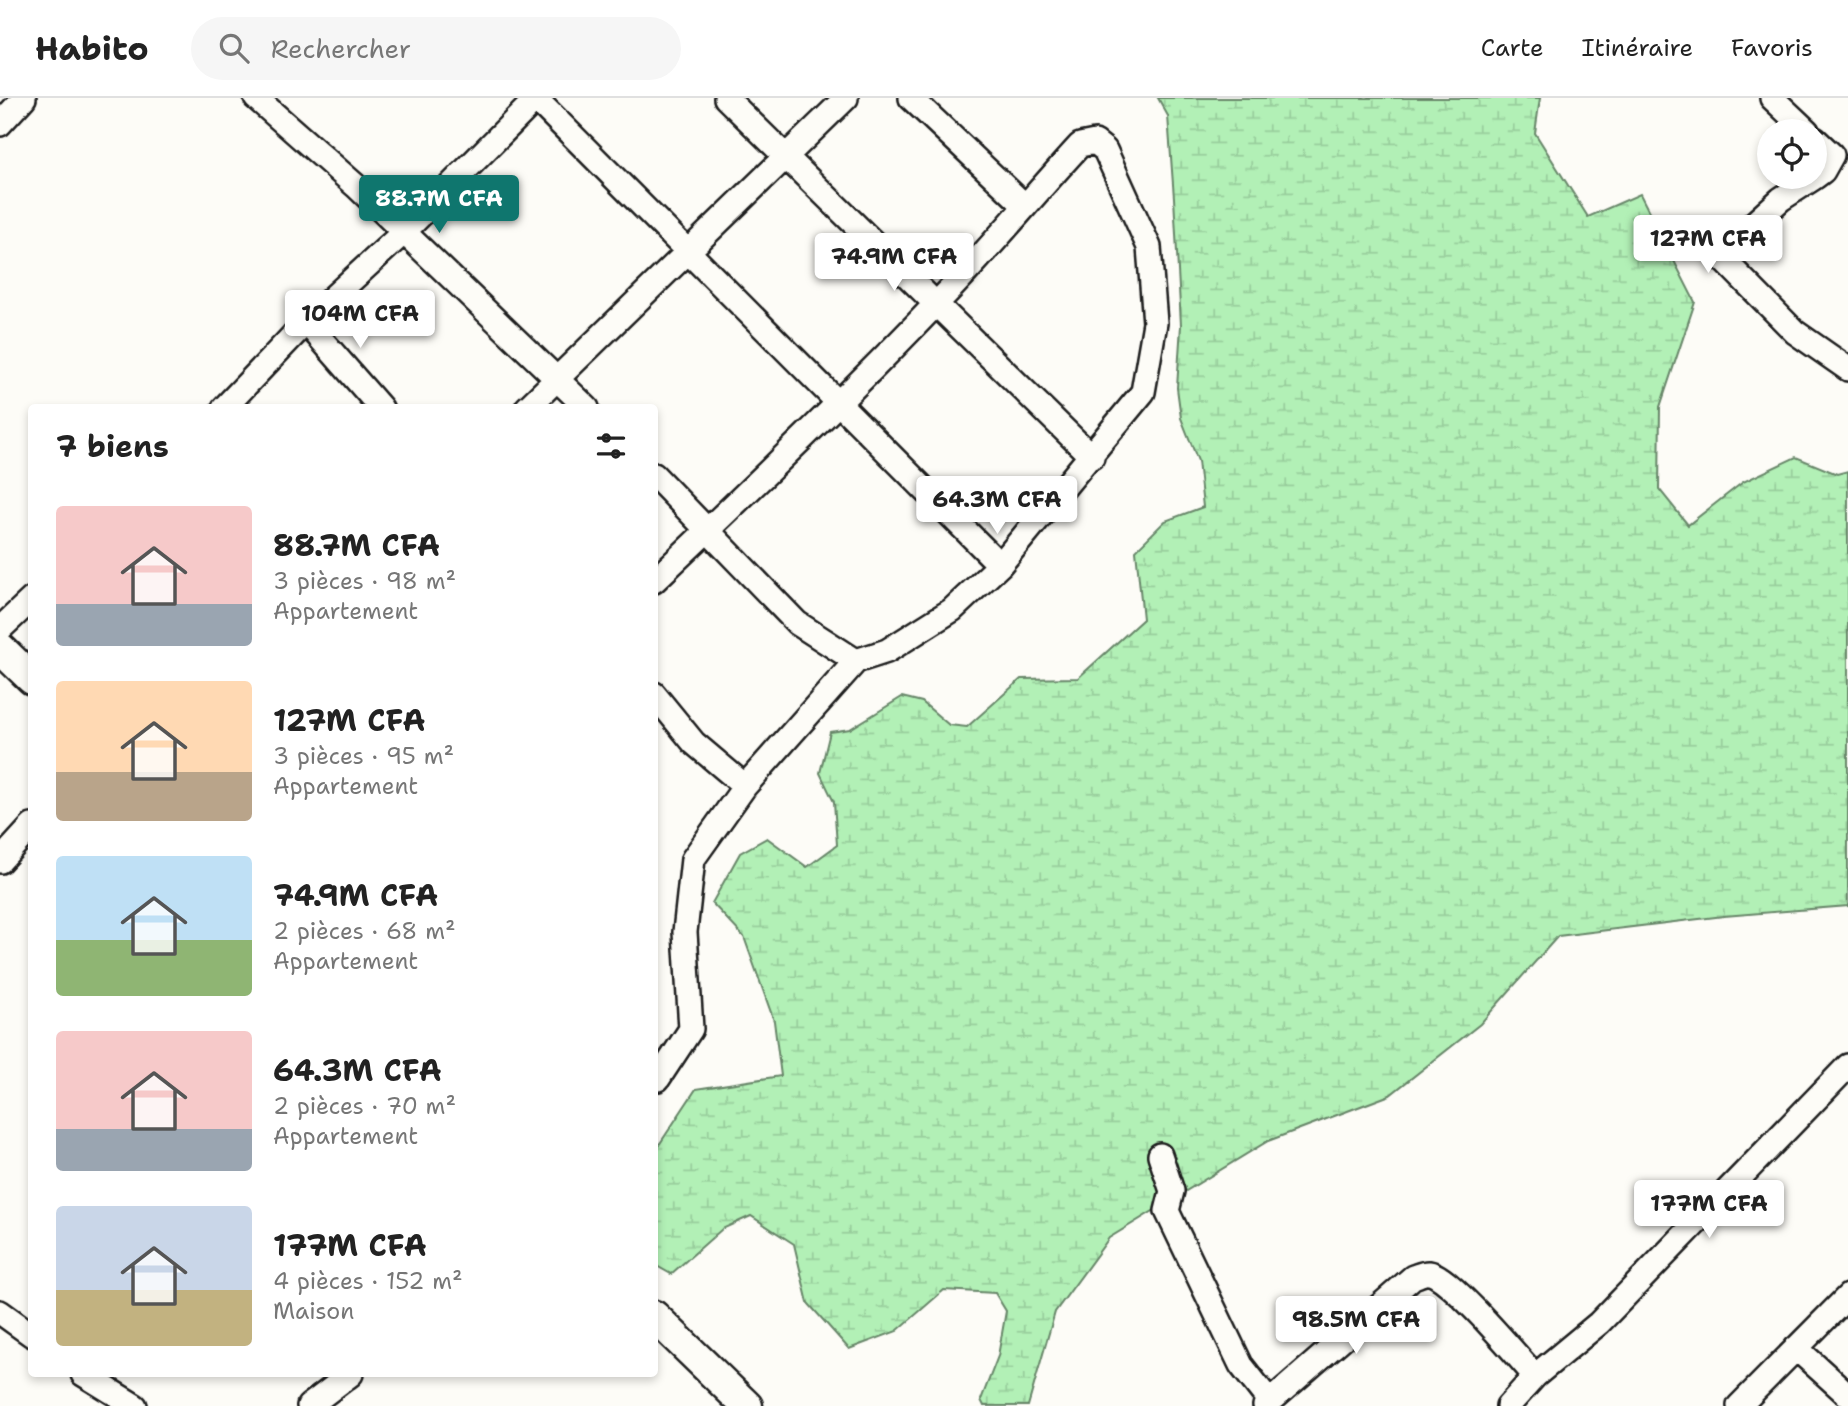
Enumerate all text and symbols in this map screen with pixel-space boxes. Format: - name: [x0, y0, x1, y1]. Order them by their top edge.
- search box: [191, 17, 681, 80]
- text: Habito: [35, 26, 149, 71]
- icon: search: [215, 29, 253, 67]
- text: Rechercher: [271, 31, 411, 66]
- text: Carte: [1481, 32, 1544, 64]
- text: Itinéraire: [1582, 32, 1693, 64]
- text: Favoris: [1731, 32, 1813, 64]
- map controls: [1757, 119, 1827, 189]
- button: locate: [1757, 119, 1827, 189]
- pin: 88.7M CFA: [359, 176, 519, 235]
- text: 88.7M CFA: [375, 183, 503, 213]
- pin: 127M CFA: [1636, 216, 1780, 275]
- text: 127M CFA: [1650, 223, 1766, 253]
- pin: 74.9M CFA: [814, 234, 974, 293]
- text: 74.9M CFA: [831, 241, 957, 271]
- pin: 104M CFA: [288, 290, 432, 350]
- text: 104M CFA: [301, 298, 419, 328]
- text: 7 biens: [56, 426, 169, 467]
- icon: filters: [592, 427, 630, 465]
- pin: 64.3M CFA: [917, 476, 1077, 536]
- text: 64.3M CFA: [932, 484, 1062, 514]
- text: 88.7M CFA: [273, 525, 440, 566]
- icon: home: [112, 534, 196, 618]
- text: 3 pièces · 98 m²: [273, 566, 456, 596]
- text: Appartement: [273, 596, 418, 626]
- text: 127M CFA: [273, 700, 426, 741]
- icon: home: [112, 709, 196, 793]
- text: 3 pièces · 95 m²: [273, 741, 454, 771]
- text: Appartement: [273, 771, 418, 801]
- text: 74.9M CFA: [273, 875, 438, 916]
- icon: home: [112, 884, 196, 968]
- text: 2 pièces · 68 m²: [273, 916, 456, 946]
- text: Appartement: [273, 946, 418, 976]
- text: 64.3M CFA: [273, 1050, 442, 1091]
- icon: home: [112, 1059, 196, 1143]
- text: 2 pièces · 70 m²: [273, 1091, 456, 1121]
- text: Appartement: [273, 1121, 418, 1151]
- pin: 177M CFA: [1637, 1180, 1781, 1240]
- text: 177M CFA: [1650, 1188, 1768, 1218]
- text: 177M CFA: [273, 1225, 427, 1266]
- icon: home: [112, 1234, 196, 1318]
- text: 4 pièces · 152 m²: [273, 1266, 463, 1296]
- text: Maison: [273, 1296, 354, 1326]
- pin: 98.5M CFA: [1276, 1296, 1436, 1356]
- text: 98.5M CFA: [1292, 1304, 1420, 1334]

